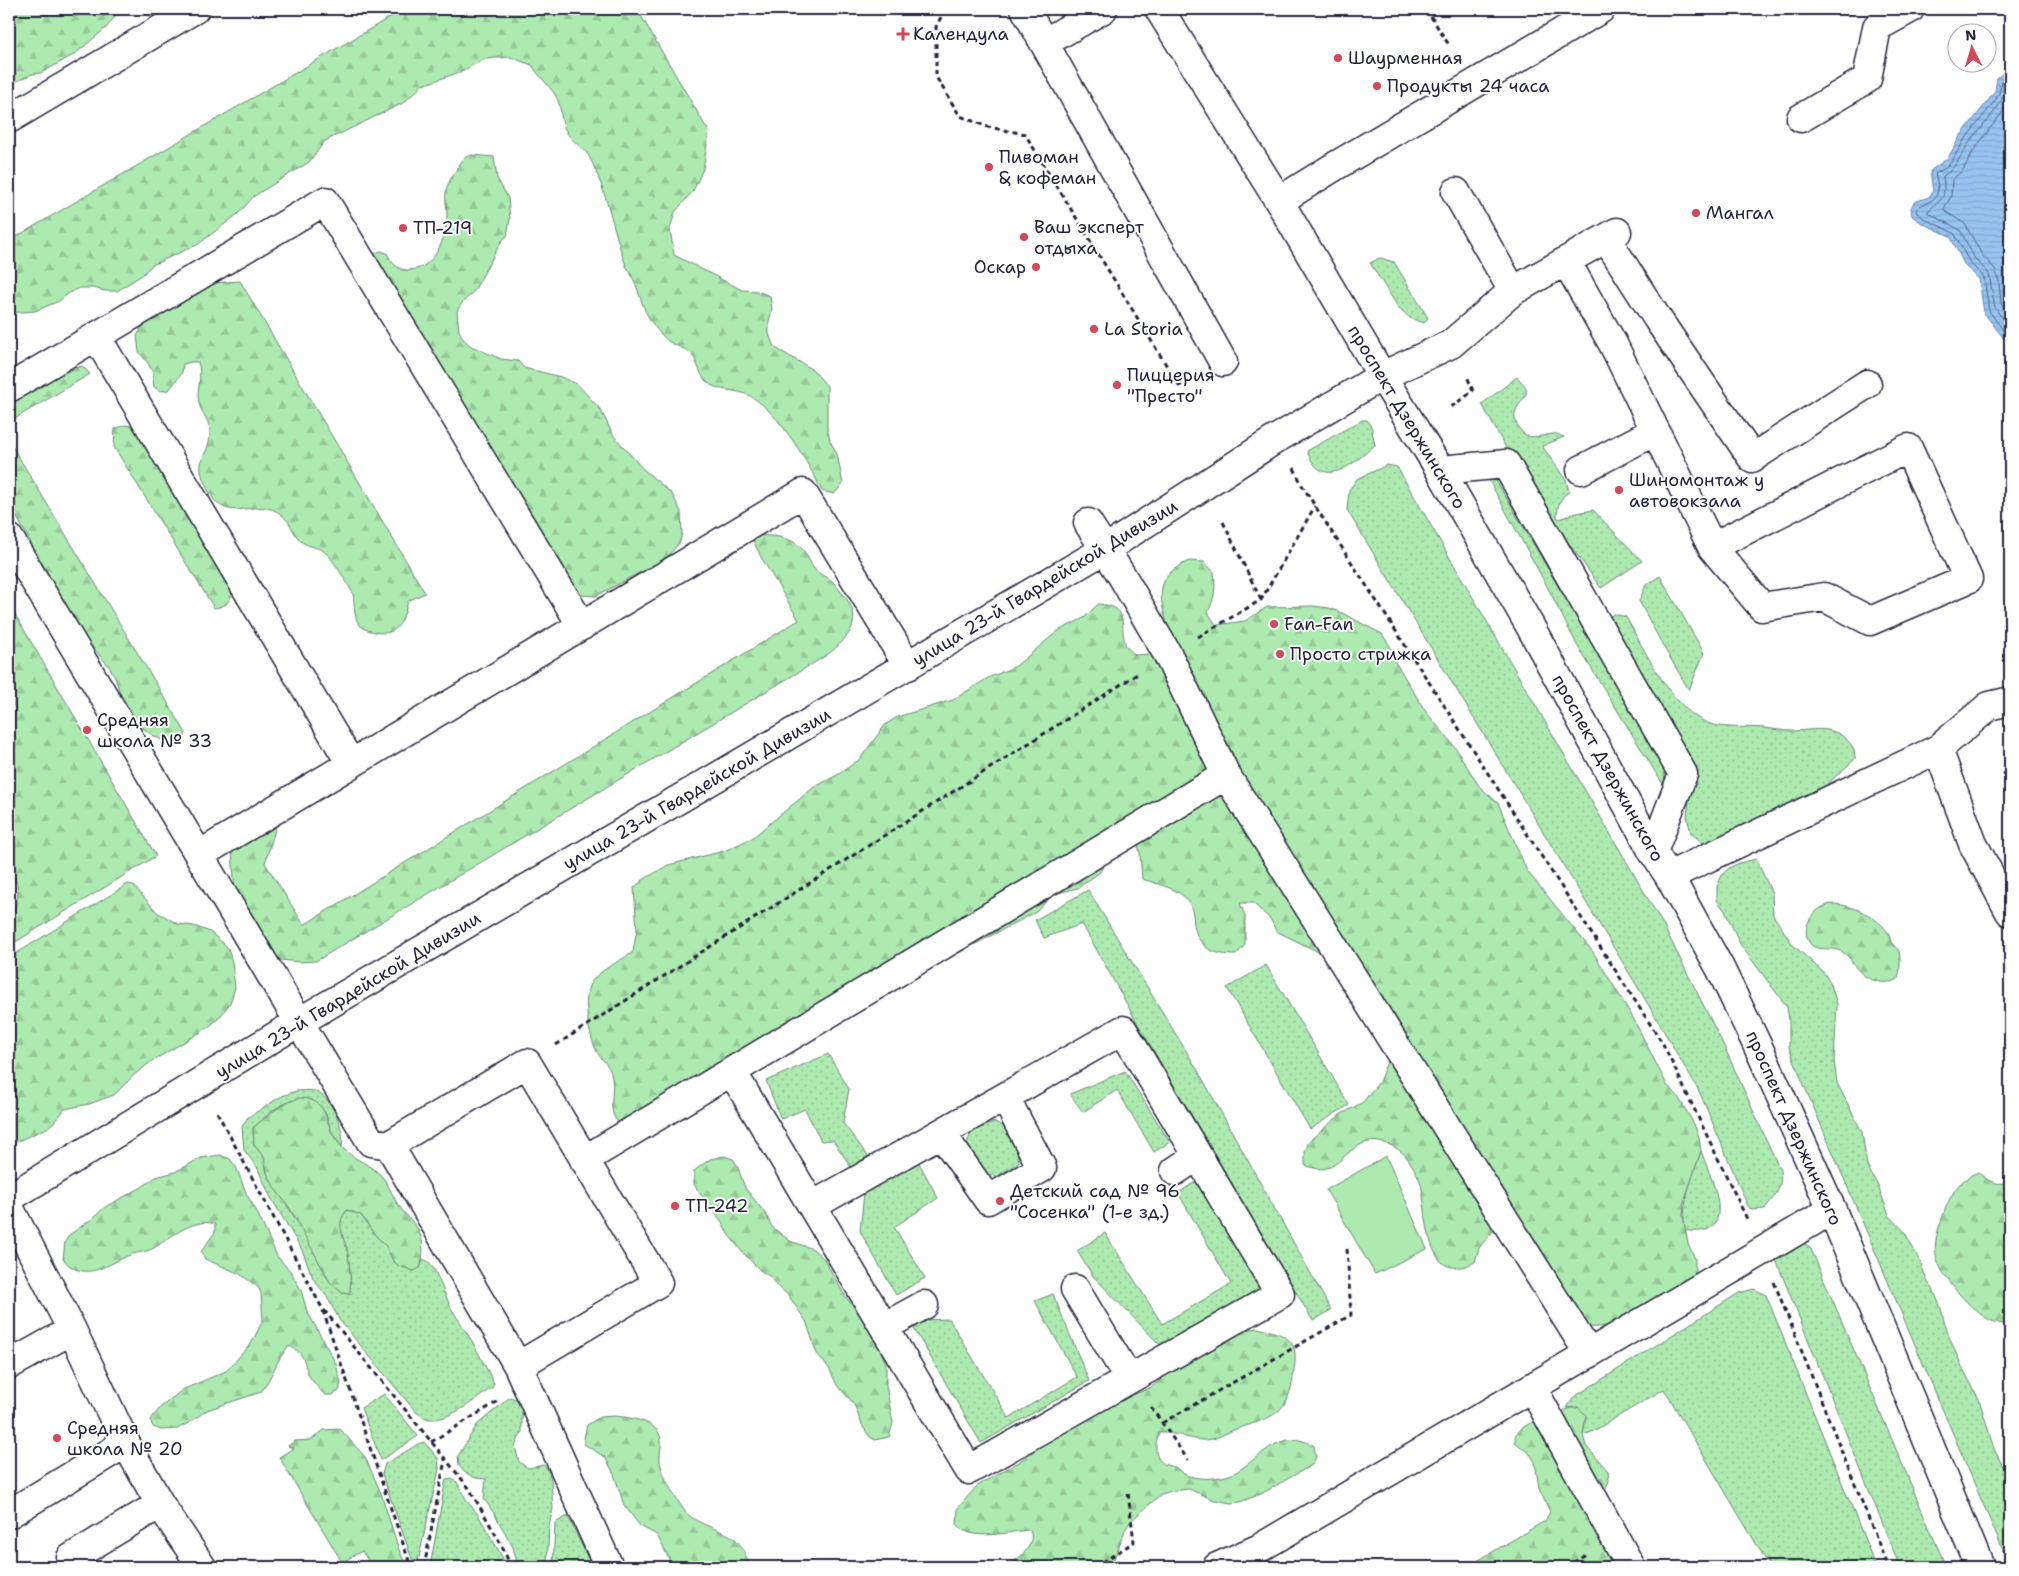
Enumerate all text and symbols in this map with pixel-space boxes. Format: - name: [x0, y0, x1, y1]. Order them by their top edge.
- place label: Календула: [913, 22, 1009, 46]
- north arrow: [1946, 22, 1996, 72]
- text: N: [1965, 26, 1977, 44]
- marker: Календула: [897, 28, 909, 40]
- place label: Шаурменная: [1348, 46, 1463, 70]
- marker: Шаурменная: [1332, 52, 1344, 64]
- place label: Продукты 24 часа: [1387, 74, 1549, 98]
- marker: Продукты 24 часа: [1371, 80, 1383, 92]
- place label: Пивоман & кофеман: [999, 145, 1096, 190]
- marker: Пивоман & кофеман: [983, 161, 995, 173]
- place label: Мангал: [1706, 201, 1774, 225]
- marker: Мангал: [1690, 207, 1702, 219]
- place label: Ваш эксперт отдыха: [1034, 215, 1145, 260]
- place label: ТП-219: [413, 216, 472, 240]
- marker: ТП-219: [397, 222, 409, 234]
- marker: Ваш эксперт отдыха: [1018, 231, 1030, 243]
- place label: Оскар: [974, 255, 1026, 279]
- marker: Оскар: [1030, 261, 1042, 273]
- place label: La Storia: [1104, 317, 1183, 341]
- street label: проспект Дзержинского: [1342, 321, 1472, 513]
- marker: La Storia: [1088, 323, 1100, 335]
- place label: Пиццерия "Престо": [1127, 363, 1215, 408]
- marker: Пиццерия "Престо": [1111, 379, 1123, 391]
- place label: Шиномонтаж у автовокзала: [1629, 468, 1764, 513]
- marker: Шиномонтаж у автовокзала: [1613, 484, 1625, 496]
- street label: улица 23-й Гвардейской Дивизии: [908, 494, 1182, 672]
- place label: Fan-Fan: [1284, 612, 1354, 636]
- marker: Fan-Fan: [1268, 618, 1280, 630]
- place label: Просто стрижка: [1290, 642, 1431, 666]
- marker: Просто стрижка: [1274, 648, 1286, 660]
- street label: проспект Дзержинского: [1546, 670, 1670, 866]
- street label: улица 23-й Гвардейской Дивизии: [559, 702, 835, 876]
- place label: Средняя школа № 33: [97, 708, 212, 753]
- marker: Средняя школа № 33: [81, 724, 93, 736]
- street label: улица 23-й Гвардейской Дивизии: [211, 906, 485, 1084]
- street label: проспект Дзержинского: [1740, 1027, 1848, 1229]
- place label: Детский сад № 96 "Сосенка" (1-е зд.): [1010, 1179, 1180, 1224]
- place label: ТП-242: [685, 1194, 749, 1218]
- marker: Детский сад № 96 "Сосенка" (1-е зд.): [994, 1195, 1006, 1207]
- marker: ТП-242: [669, 1200, 681, 1212]
- place label: Средняя школа № 20: [67, 1416, 183, 1461]
- marker: Средняя школа № 20: [51, 1432, 63, 1444]

